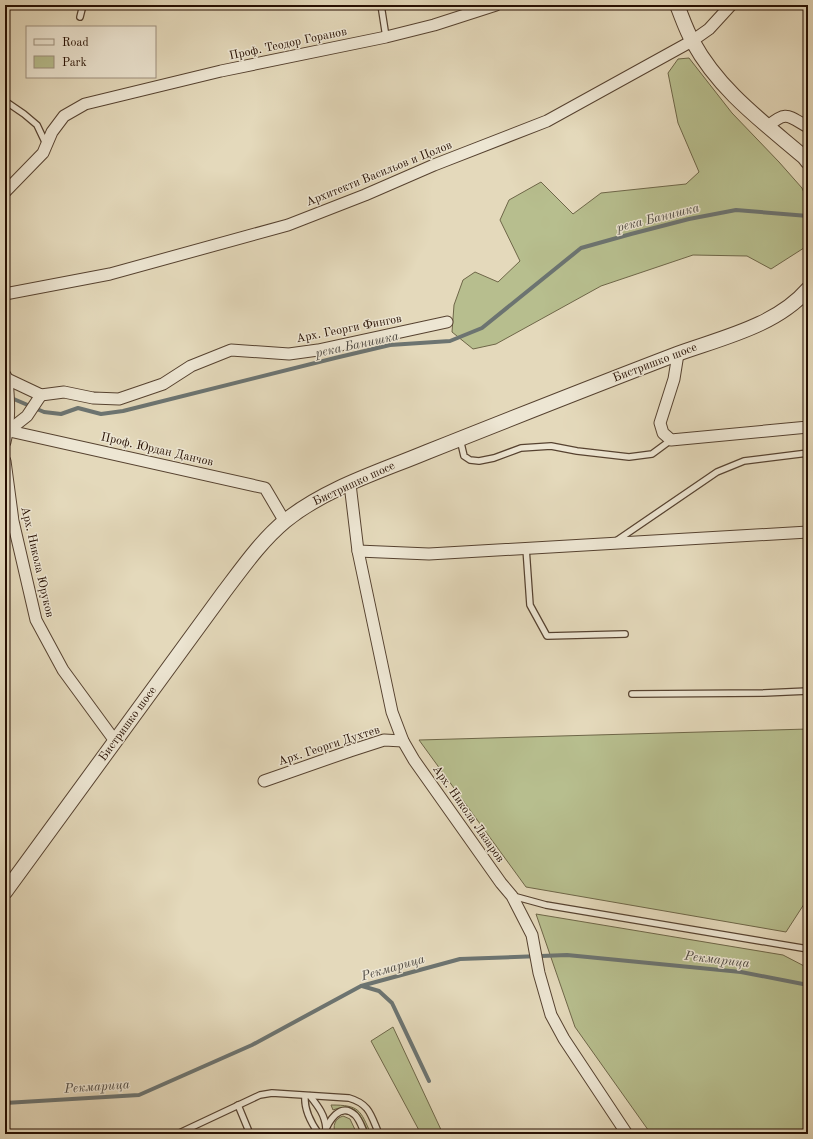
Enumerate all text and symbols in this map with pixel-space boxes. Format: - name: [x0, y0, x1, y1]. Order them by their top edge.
- legend: [26, 26, 156, 78]
- street label: Проф. Теодор Горанов: [228, 26, 348, 62]
- text: Road: [62, 37, 89, 49]
- text: Park: [62, 57, 87, 69]
- street label: Архитекти Васильов и Цолов: [304, 139, 454, 209]
- water label: река Банишка: [614, 201, 701, 235]
- street label: Арх. Георги Фингов: [295, 313, 403, 345]
- water label: река Банишка: [313, 330, 400, 360]
- street label: Бистришко шосе: [611, 341, 699, 385]
- street label: Проф. Юрдан Данчов: [100, 431, 215, 469]
- street label: Бистришко шосе: [311, 460, 397, 508]
- street label: Арх. Никола Юруков: [18, 505, 56, 619]
- street label: Бистришко шосе: [97, 684, 159, 763]
- street label: Арх. Георги Духтев: [277, 724, 382, 768]
- street label: Арх. Никола Лазаров: [430, 763, 506, 865]
- water label: Рекмарица: [683, 949, 750, 970]
- water label: Рекмарица: [359, 953, 426, 984]
- water label: Рекмарица: [63, 1078, 130, 1096]

